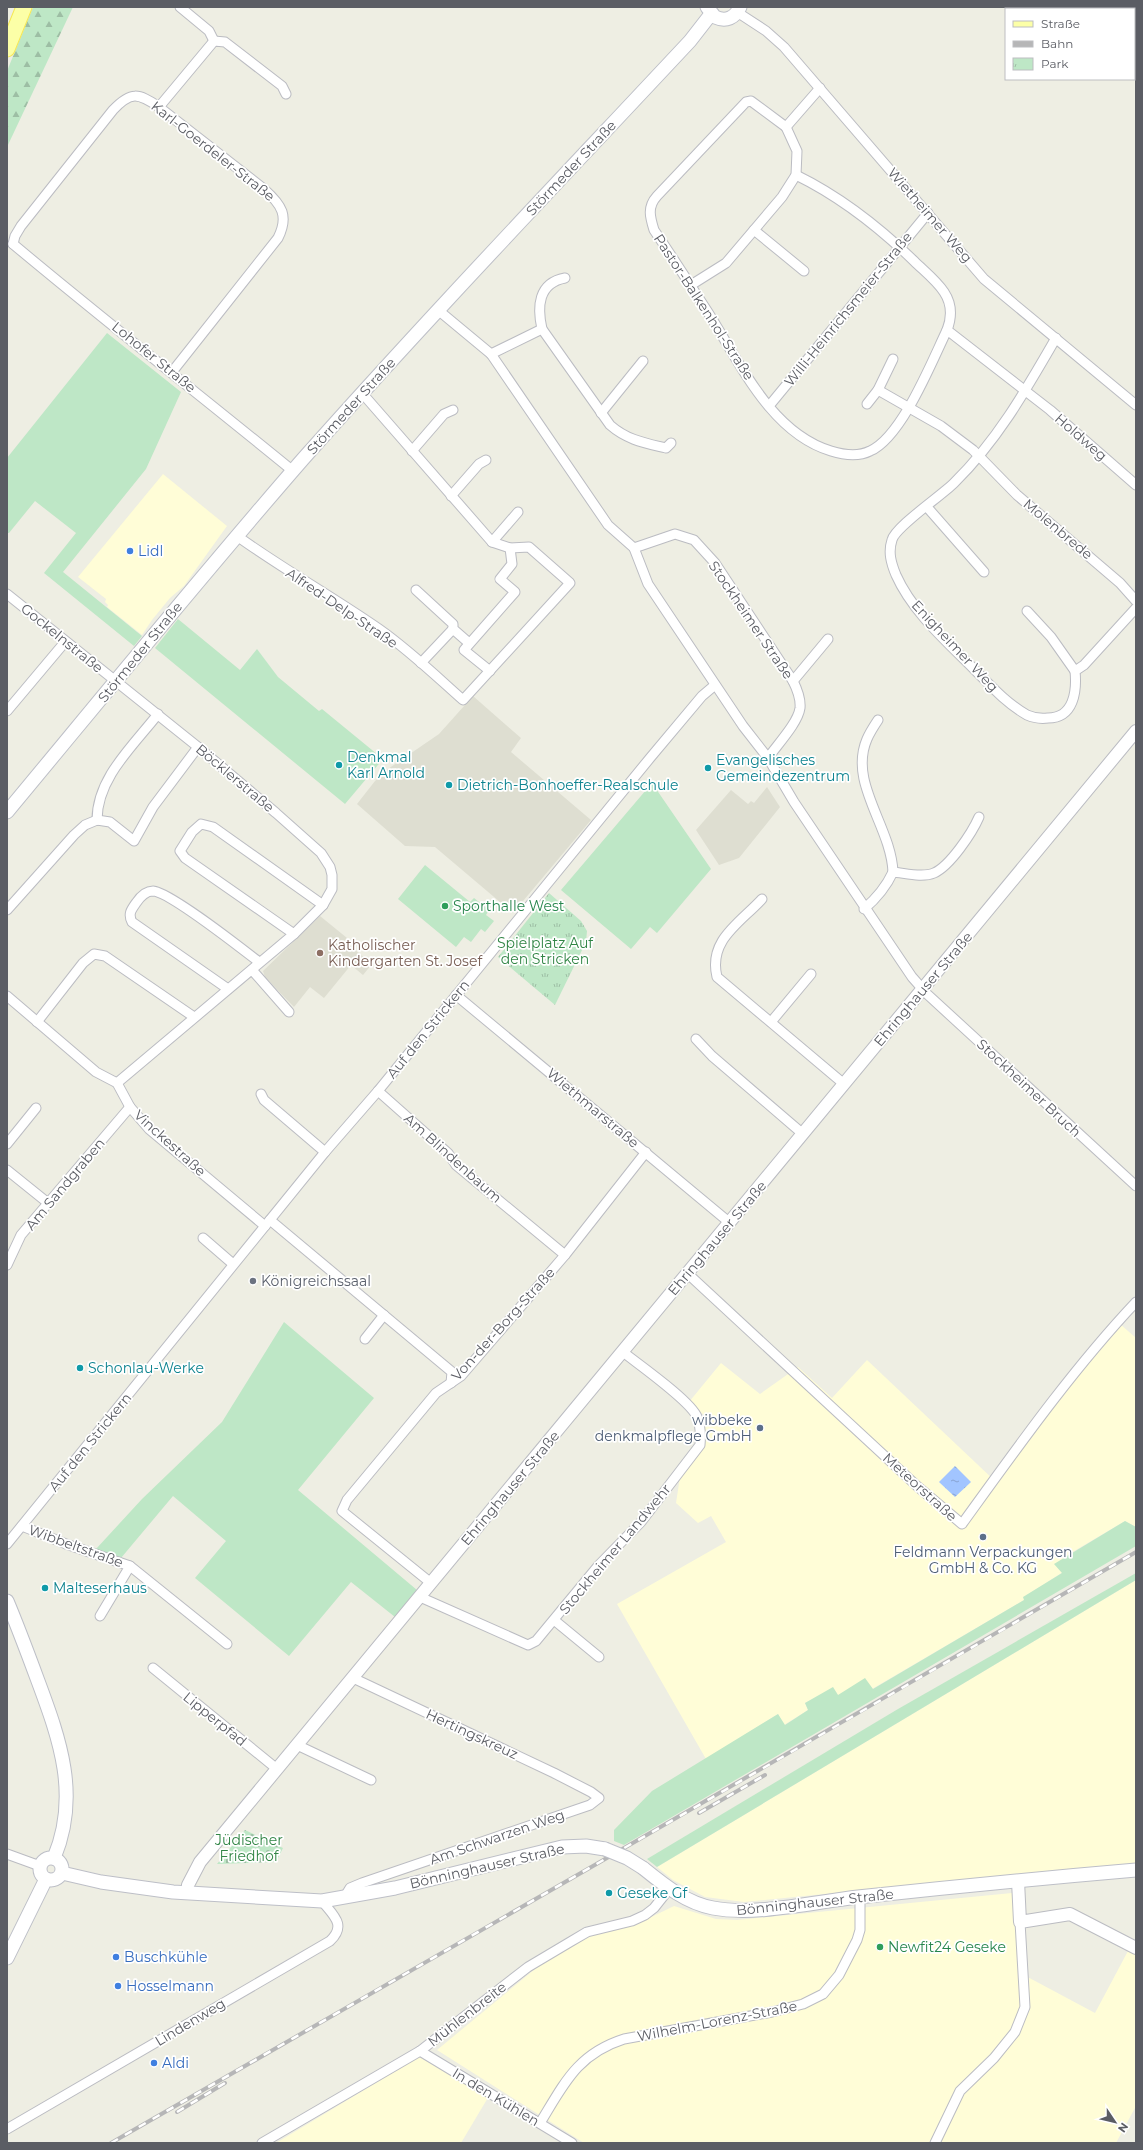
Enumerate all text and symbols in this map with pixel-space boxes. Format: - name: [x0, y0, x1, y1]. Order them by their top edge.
- legend: [1005, 8, 1135, 80]
- text: Straße: [1041, 16, 1080, 31]
- text: Bahn: [1041, 36, 1073, 51]
- text: Park: [1041, 56, 1069, 71]
- street label: Karl-Goerdeler-Straße: [147, 97, 279, 205]
- street label: Störmeder Straße: [522, 116, 620, 220]
- street label: Wietheimer Weg: [884, 164, 976, 266]
- street label: Willi-Heinrichsmeier-Straße: [780, 228, 916, 390]
- street label: Pastor-Balkenhol-Straße: [650, 230, 758, 384]
- street label: Lohofer Straße: [108, 318, 200, 396]
- street label: Störmeder Straße: [303, 354, 399, 458]
- street label: Holdweg: [1051, 409, 1111, 465]
- street label: Molenbrede: [1020, 495, 1096, 563]
- place label: Lidl: [138, 542, 163, 560]
- marker: Lidl: [125, 546, 135, 556]
- street label: Stockheimer Straße: [705, 557, 797, 683]
- street label: Alfred-Delp-Straße: [283, 564, 401, 652]
- street label: Enigheimer Weg: [908, 596, 1002, 696]
- street label: Störmeder Straße: [94, 598, 186, 706]
- street label: Gockelnstraße: [17, 599, 107, 677]
- street label: Böcklerstraße: [192, 740, 278, 816]
- place label: Denkmal Karl Arnold: [347, 748, 425, 782]
- place label: Evangelisches Gemeindezentrum: [716, 751, 850, 785]
- marker: Denkmal Karl Arnold: [334, 760, 344, 770]
- marker: Evangelisches Gemeindezentrum: [703, 763, 713, 773]
- place label: Dietrich-Bonhoeffer-Realschule: [457, 776, 679, 794]
- marker: Dietrich-Bonhoeffer-Realschule: [444, 780, 454, 790]
- place label: Sporthalle West: [453, 897, 565, 915]
- marker: Sporthalle West: [440, 901, 450, 911]
- street label: Ehringhauser Straße: [870, 928, 976, 1050]
- park label: Spielplatz Auf den Stricken: [497, 934, 594, 968]
- place label: Katholischer Kindergarten St. Josef: [328, 936, 483, 970]
- marker: Katholischer Kindergarten St. Josef: [315, 948, 325, 958]
- street label: Auf den Strickern: [383, 976, 473, 1082]
- street label: Stockheimer Bruch: [973, 1035, 1085, 1141]
- street label: Wiethmarstraße: [543, 1064, 643, 1152]
- street label: Vinckestraße: [130, 1106, 210, 1180]
- street label: Am Blindenbaum: [400, 1109, 506, 1207]
- street label: Am Sandgraben: [21, 1134, 109, 1234]
- street label: Ehringhauser Straße: [664, 1177, 770, 1299]
- street label: Von-der-Borg-Straße: [447, 1264, 559, 1384]
- place label: Königreichssaal: [261, 1272, 371, 1290]
- marker: Königreichssaal: [248, 1276, 258, 1286]
- place label: Schonlau-Werke: [88, 1359, 204, 1377]
- marker: Schonlau-Werke: [75, 1363, 85, 1373]
- street label: Auf den Strickern: [45, 1389, 135, 1495]
- place label: wibbeke denkmalpflege GmbH: [595, 1411, 752, 1445]
- marker: wibbeke denkmalpflege GmbH: [755, 1423, 765, 1433]
- street label: Ehringhauser Straße: [457, 1427, 563, 1549]
- street label: Meteorstraße: [879, 1449, 961, 1525]
- street label: Stockheimer Landwehr: [555, 1480, 675, 1618]
- street label: Wibbeltstraße: [26, 1521, 126, 1571]
- marker: Feldmann Verpackungen GmbH & Co. KG: [978, 1532, 988, 1542]
- place label: Feldmann Verpackungen GmbH & Co. KG: [893, 1543, 1073, 1577]
- place label: Malteserhaus: [53, 1579, 147, 1597]
- marker: Malteserhaus: [40, 1583, 50, 1593]
- street label: Lipperpfad: [179, 1688, 251, 1750]
- street label: Hertingskreuz: [423, 1705, 521, 1763]
- street label: Am Schwarzen Weg: [427, 1805, 567, 1869]
- park label: Jüdischer Friedhof: [214, 1831, 283, 1865]
- street label: Bönninghauser Straße: [408, 1839, 566, 1893]
- place label: Geseke Gf: [617, 1884, 689, 1902]
- street label: Bönninghauser Straße: [735, 1885, 895, 1919]
- marker: Geseke Gf: [604, 1888, 614, 1898]
- place label: Newfit24 Geseke: [888, 1938, 1006, 1956]
- marker: Newfit24 Geseke: [875, 1942, 885, 1952]
- place label: Buschkühle: [124, 1948, 207, 1966]
- marker: Buschkühle: [111, 1952, 121, 1962]
- place label: Hosselmann: [126, 1977, 214, 1995]
- street label: Mühlenbreite: [424, 1978, 510, 2050]
- marker: Hosselmann: [113, 1981, 123, 1991]
- street label: Lindenweg: [152, 1994, 228, 2050]
- street label: Wilhelm-Lorenz-Straße: [636, 1997, 798, 2045]
- place label: Aldi: [162, 2054, 189, 2072]
- marker: Aldi: [149, 2058, 159, 2068]
- street label: In den Kühlen: [449, 2064, 543, 2130]
- north arrow: [1095, 2102, 1135, 2142]
- text: N: [1115, 2120, 1131, 2135]

